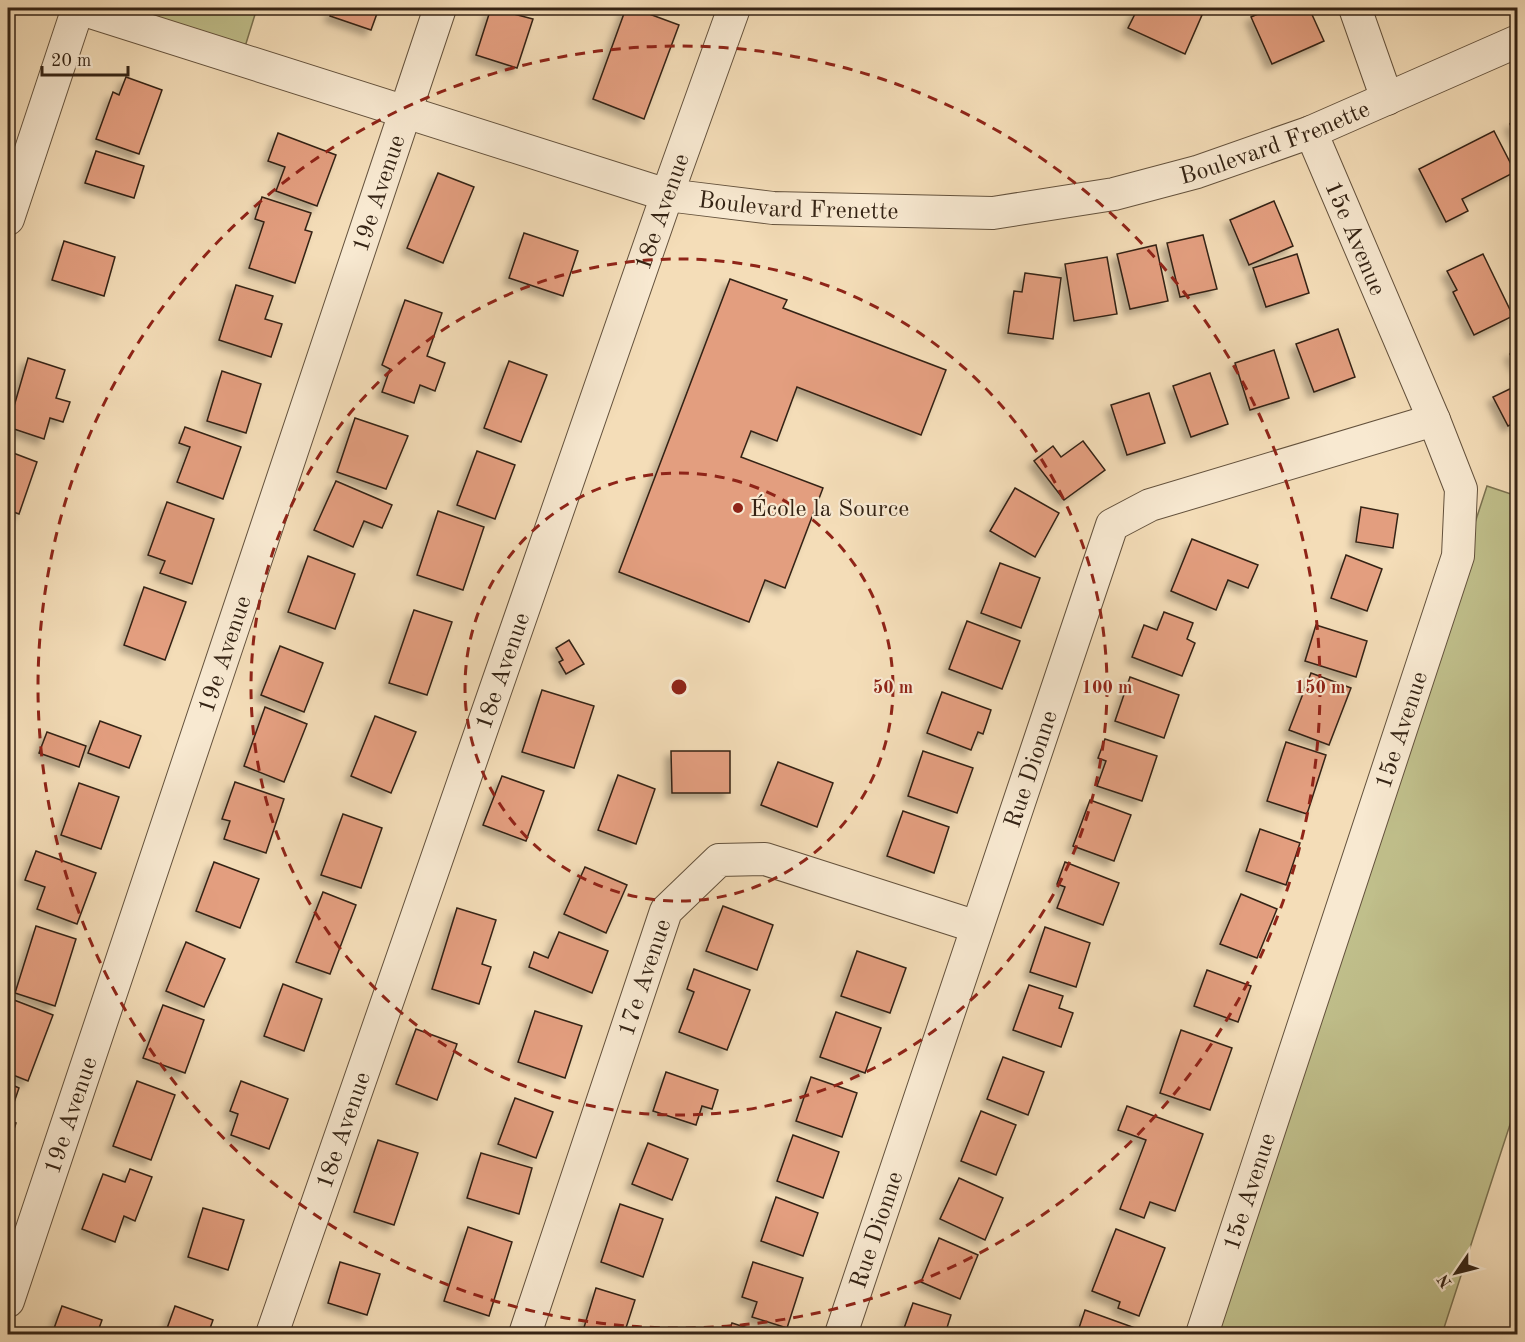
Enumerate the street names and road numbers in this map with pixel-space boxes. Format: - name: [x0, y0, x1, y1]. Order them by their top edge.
- street label: Boulevard Frenette: [1177, 98, 1374, 190]
- street label: 19e Avenue: [349, 132, 411, 255]
- street label: 18e Avenue: [632, 151, 695, 274]
- street label: 15e Avenue: [1319, 178, 1389, 300]
- street label: Boulevard Frenette: [697, 189, 899, 225]
- street label: 19e Avenue: [195, 593, 257, 716]
- street label: 18e Avenue: [473, 610, 535, 733]
- street label: 15e Avenue: [1372, 669, 1433, 792]
- street label: Rue Dionne: [1001, 708, 1063, 831]
- street label: 17e Avenue: [615, 916, 676, 1040]
- street label: 19e Avenue: [41, 1054, 103, 1177]
- street label: 18e Avenue: [313, 1069, 376, 1192]
- street label: 15e Avenue: [1220, 1130, 1281, 1254]
- street label: Rue Dionne: [847, 1169, 909, 1292]

